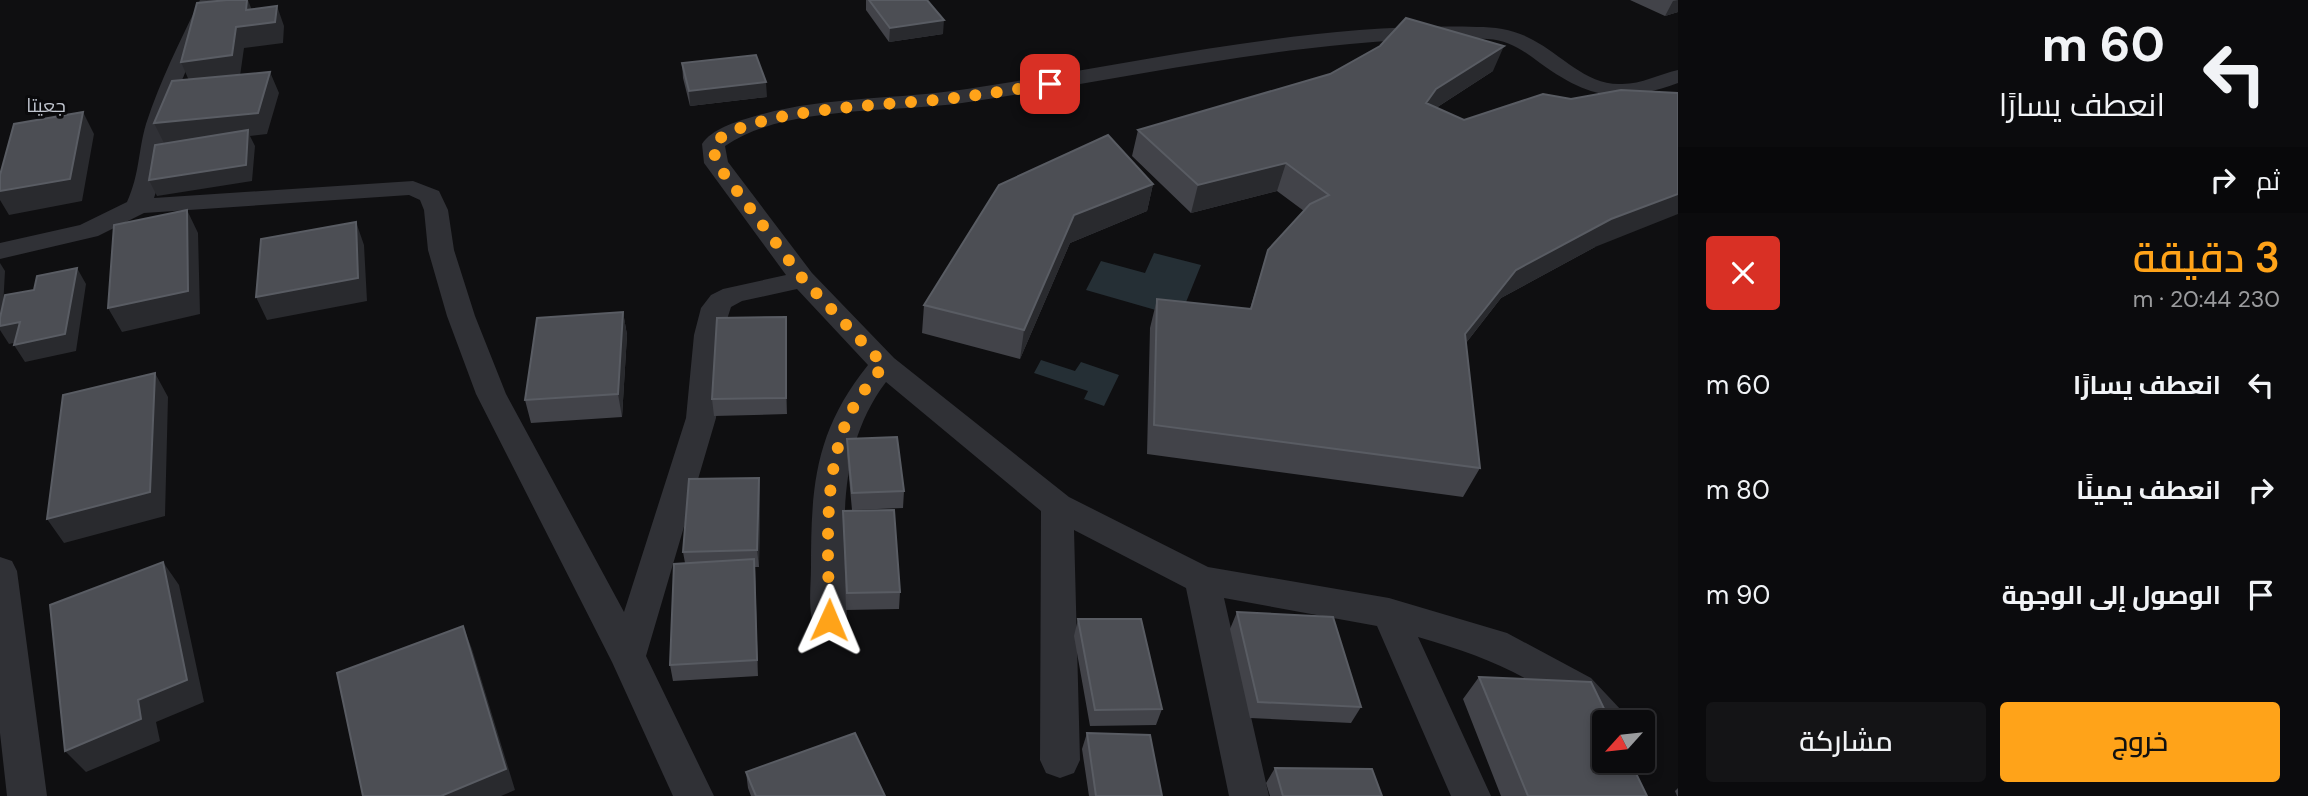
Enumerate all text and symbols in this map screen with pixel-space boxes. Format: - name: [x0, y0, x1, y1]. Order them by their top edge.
- text: 60 m: [2042, 12, 2165, 76]
- icon: left: [2189, 28, 2280, 119]
- pin: [1020, 54, 1080, 114]
- icon: arrive: [1031, 65, 1069, 103]
- text: انعطف يسارًا: [1999, 84, 2165, 126]
- district label: جعيتا: [26, 93, 66, 118]
- icon: right: [2204, 161, 2242, 199]
- text: ثم: [2256, 164, 2280, 198]
- text: 3 دقيقة: [2133, 230, 2280, 285]
- button: close: [1706, 236, 1780, 310]
- text: 230 m · 20:44: [2133, 284, 2280, 314]
- icon: left: [2242, 366, 2280, 404]
- text: 60 m: [1706, 368, 1770, 402]
- text: انعطف يسارًا: [2073, 368, 2221, 402]
- icon: right: [2242, 471, 2280, 509]
- text: 80 m: [1706, 473, 1770, 507]
- text: انعطف يمينًا: [2076, 473, 2221, 507]
- icon: arrive: [2242, 576, 2280, 614]
- text: 90 m: [1706, 578, 1770, 612]
- text: الوصول إلى الوجهة: [2002, 578, 2221, 612]
- position arrow: [792, 583, 866, 657]
- button: مشاركة: [1706, 702, 1986, 782]
- button: خروج: [2000, 702, 2280, 782]
- north arrow: [1592, 710, 1656, 774]
- map controls: [1592, 710, 1655, 773]

